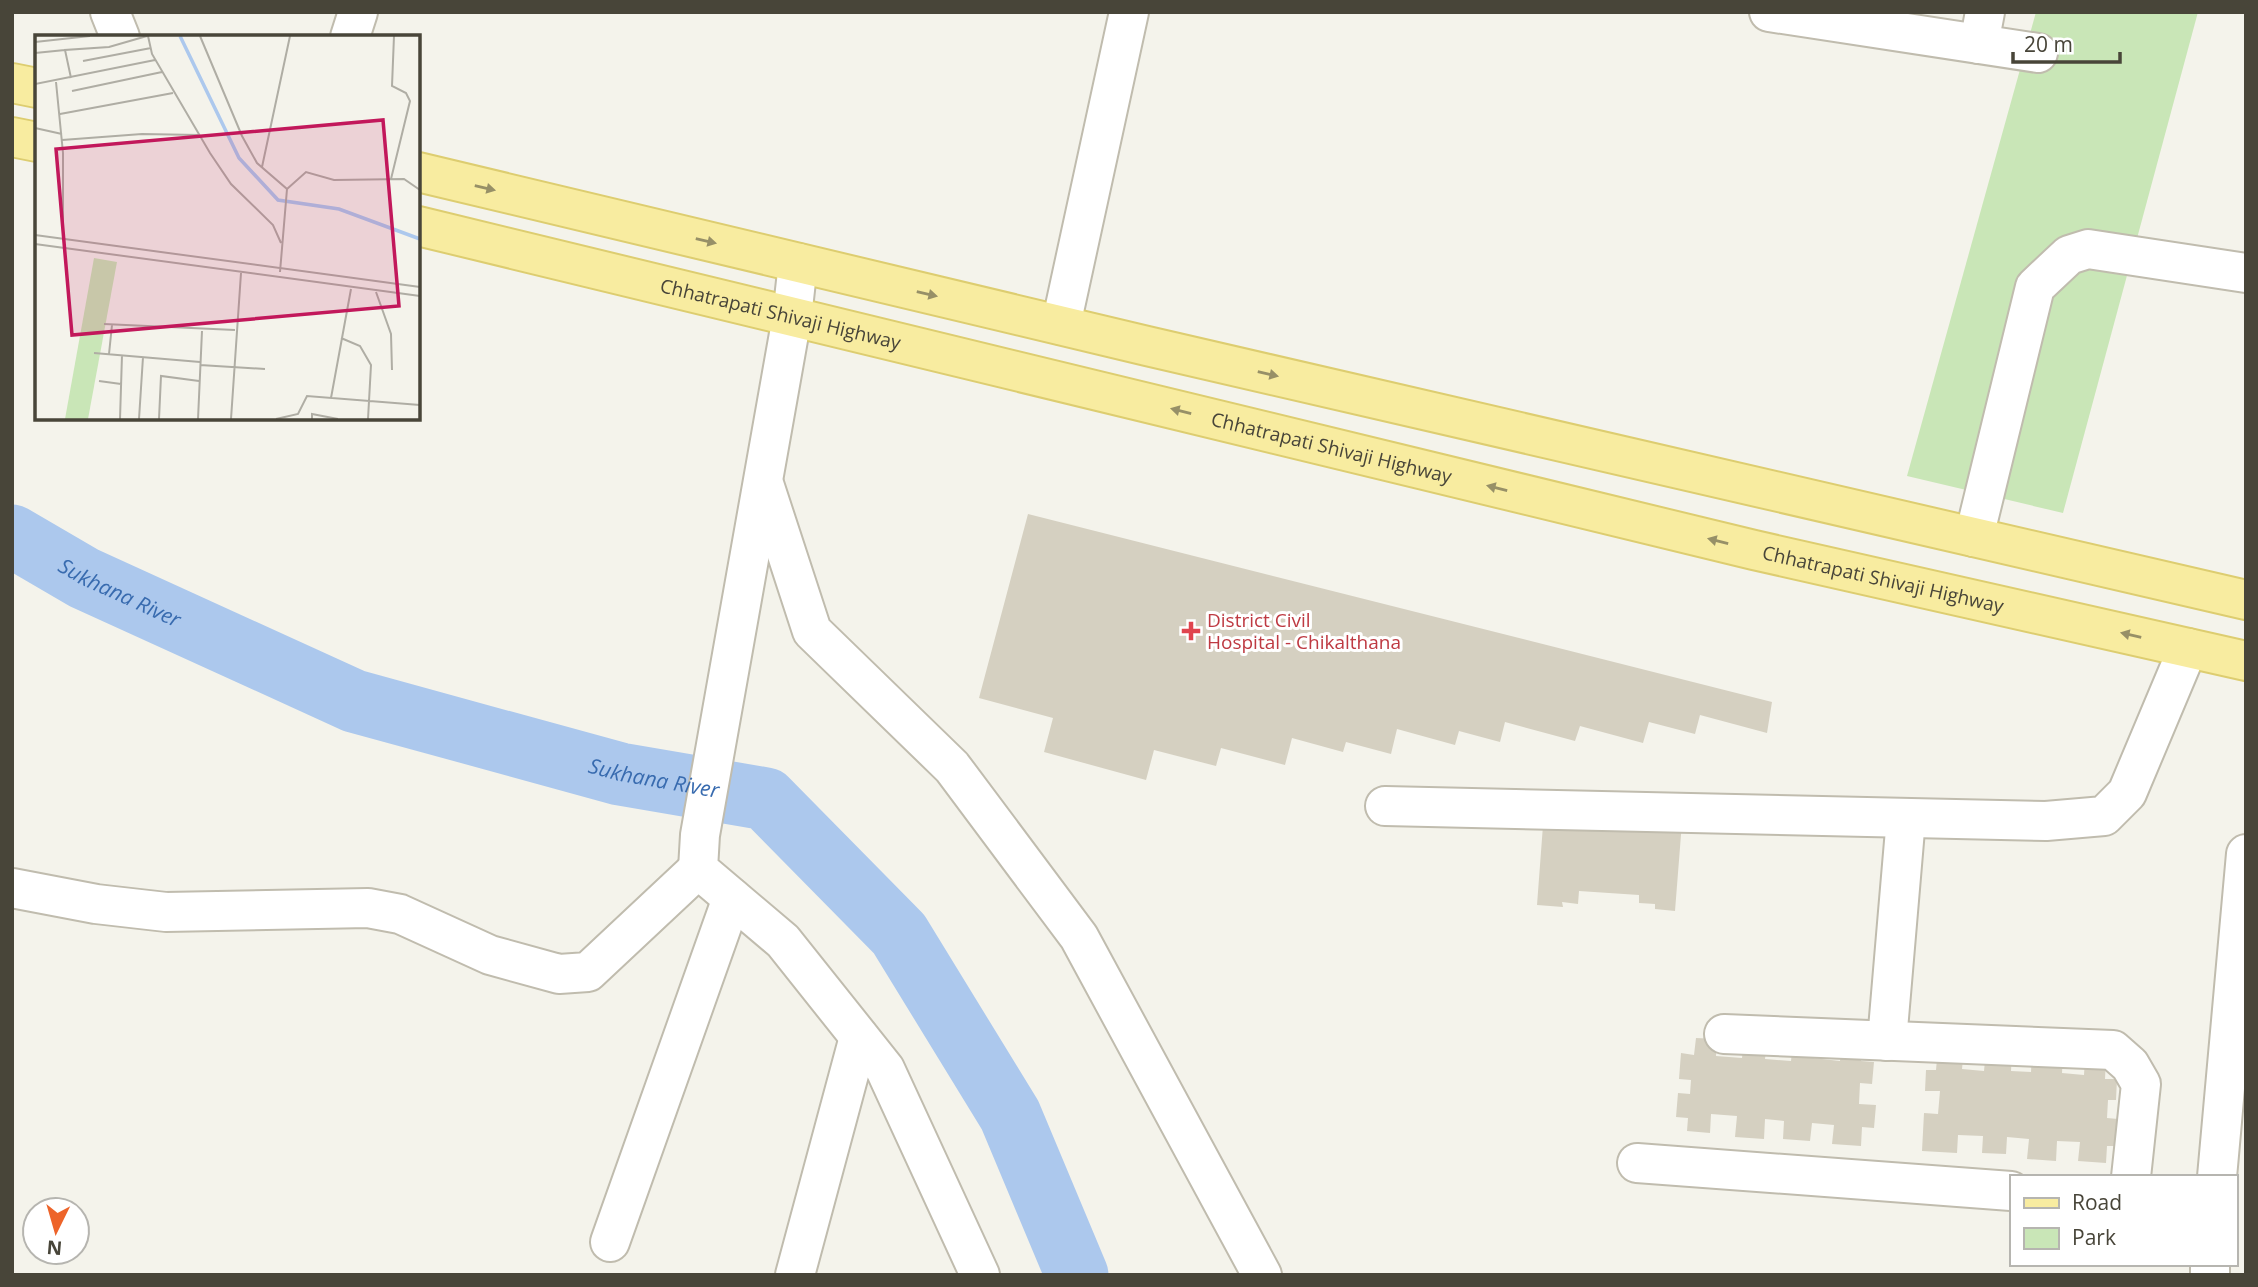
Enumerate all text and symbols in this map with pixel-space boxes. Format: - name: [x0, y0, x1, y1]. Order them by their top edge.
- scale bar: [2013, 21, 2120, 65]
- text: 20 m: [2024, 30, 2073, 58]
- inset map: [35, 35, 420, 420]
- one-way arrow: [474, 183, 496, 194]
- one-way arrow: [695, 236, 717, 247]
- street label: Chhatrapati Shivaji Highway: [658, 272, 904, 356]
- one-way arrow: [916, 289, 938, 300]
- one-way arrow: [1257, 369, 1279, 380]
- one-way arrow: [1170, 405, 1192, 416]
- street label: Chhatrapati Shivaji Highway: [1209, 406, 1455, 489]
- one-way arrow: [1486, 482, 1508, 493]
- one-way arrow: [1707, 535, 1729, 546]
- street label: Chhatrapati Shivaji Highway: [1760, 539, 2007, 619]
- water label: Sukhana River: [54, 551, 186, 634]
- place label: District Civil Hospital - Chikalthana: [1207, 607, 1401, 655]
- marker: District Civil Hospital - Chikalthana: [1181, 621, 1201, 641]
- one-way arrow: [2120, 630, 2142, 641]
- water label: Sukhana River: [586, 751, 722, 804]
- legend: [2010, 1175, 2237, 1266]
- text: Road: [2072, 1188, 2122, 1216]
- north arrow: [21, 1196, 91, 1266]
- text: Park: [2072, 1223, 2116, 1251]
- text: N: [46, 1234, 63, 1262]

